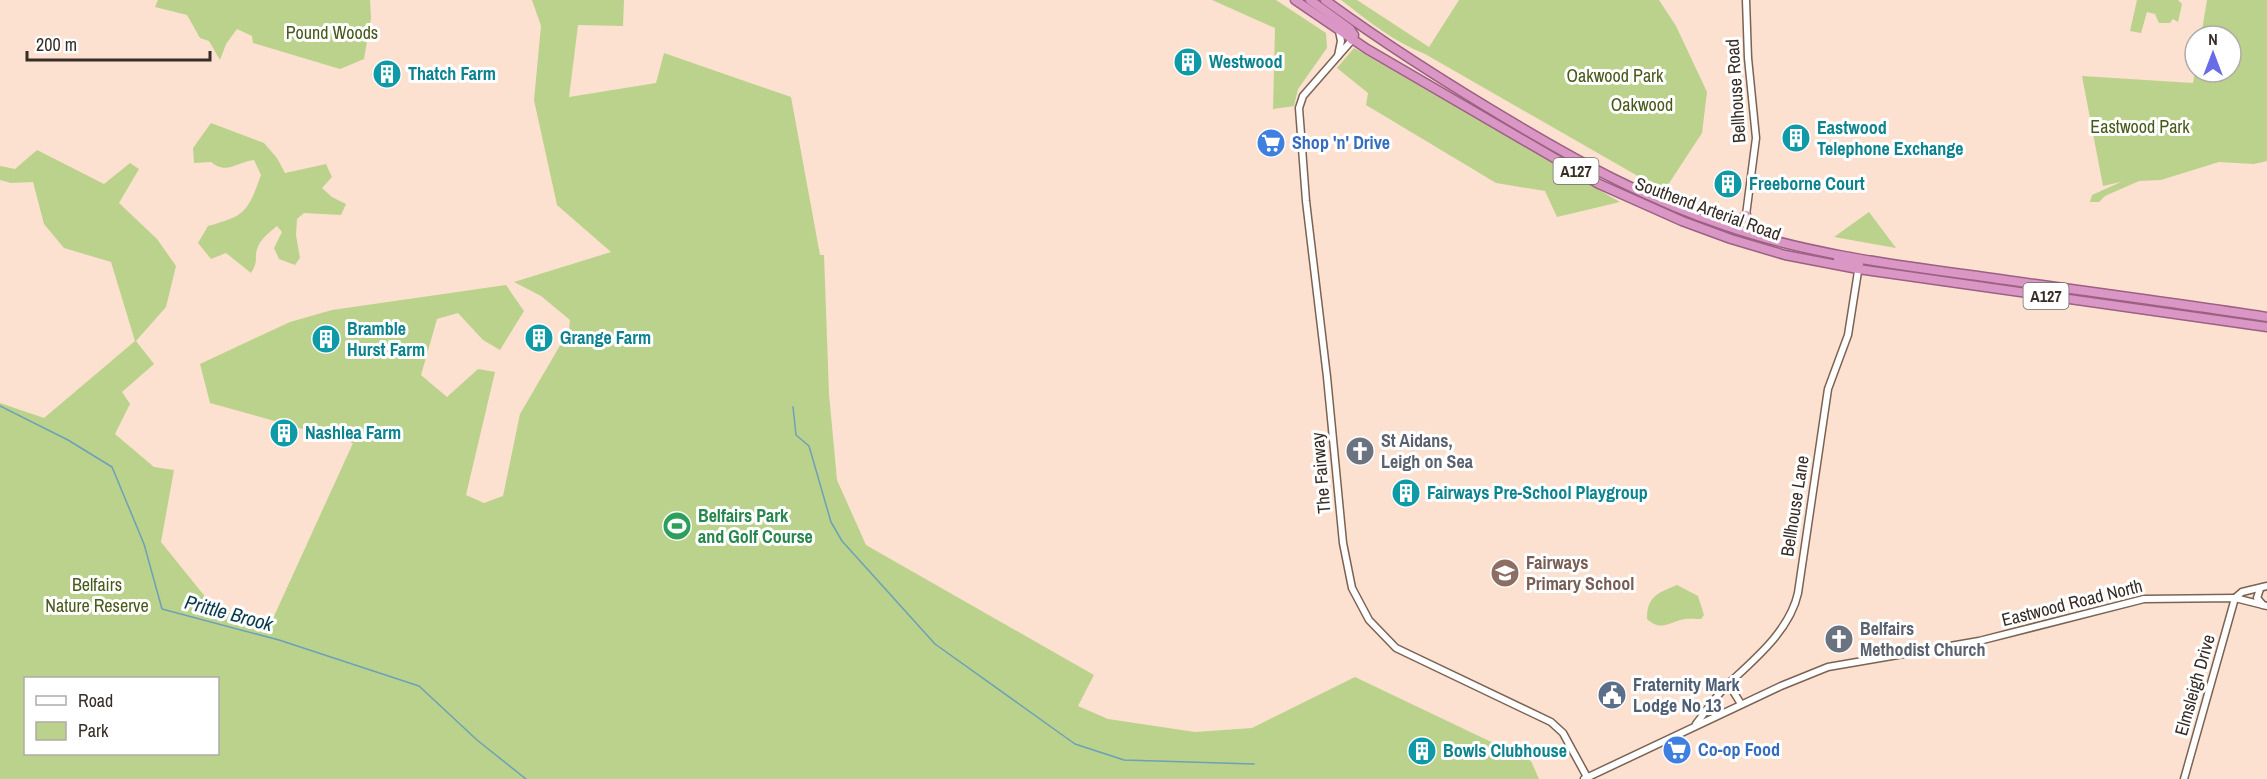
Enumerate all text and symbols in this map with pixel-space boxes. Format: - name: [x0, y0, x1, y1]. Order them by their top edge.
- park label: Pound Woods: [286, 20, 378, 45]
- scale bar: [27, 24, 210, 62]
- north arrow: [2183, 24, 2243, 84]
- text: N: [2208, 28, 2218, 50]
- text: 200 m: [36, 32, 77, 57]
- street label: Bellhouse Road: [1719, 38, 1752, 144]
- building icon: Westwood: [1172, 46, 1204, 78]
- place label: Westwood: [1209, 49, 1283, 74]
- building icon: Thatch Farm: [371, 58, 403, 90]
- place label: Thatch Farm: [408, 61, 496, 86]
- park label: Oakwood Park: [1567, 63, 1664, 88]
- park label: Oakwood: [1611, 92, 1673, 117]
- park label: Eastwood Park: [2090, 114, 2190, 139]
- place label: Eastwood Telephone Exchange: [1817, 115, 1964, 161]
- building icon: Eastwood Telephone Exchange: [1780, 122, 1812, 154]
- supermarket icon: Shop 'n' Drive: [1255, 127, 1287, 159]
- place label: Shop 'n' Drive: [1292, 130, 1390, 155]
- road number: A127: [1554, 158, 1598, 184]
- building icon: Freeborne Court: [1712, 168, 1744, 200]
- street label: Southend Arterial Road: [1632, 171, 1785, 247]
- place label: Freeborne Court: [1749, 171, 1865, 196]
- road number: A127: [2024, 283, 2068, 309]
- place label: Bramble Hurst Farm: [347, 316, 425, 362]
- building icon: Grange Farm: [523, 322, 555, 354]
- building icon: Bramble Hurst Farm: [310, 323, 342, 355]
- place label: Grange Farm: [560, 325, 651, 350]
- building icon: Nashlea Farm: [268, 417, 300, 449]
- place label: Nashlea Farm: [305, 420, 401, 445]
- place label: St Aidans, Leigh on Sea: [1381, 428, 1474, 474]
- street label: The Fairway: [1304, 431, 1336, 515]
- church icon: St Aidans, Leigh on Sea: [1344, 435, 1376, 467]
- street label: Bellhouse Lane: [1774, 454, 1815, 558]
- building icon: Fairways Pre-School Playgroup: [1390, 477, 1422, 509]
- place label: Fairways Pre-School Playgroup: [1427, 480, 1648, 505]
- place label: Belfairs Park and Golf Course: [698, 503, 813, 549]
- sports icon: Belfairs Park and Golf Course: [661, 510, 693, 542]
- place label: Fairways Primary School: [1526, 550, 1634, 596]
- school or university icon: Fairways Primary School: [1489, 557, 1521, 589]
- park label: Belfairs Nature Reserve: [45, 572, 149, 618]
- street label: Eastwood Road North: [1999, 573, 2145, 632]
- water label: Prittle Brook: [182, 588, 277, 637]
- place label: Belfairs Methodist Church: [1860, 616, 1985, 662]
- church icon: Belfairs Methodist Church: [1823, 623, 1855, 655]
- street label: Elmsleigh Drive: [2168, 631, 2221, 738]
- place label: Fraternity Mark Lodge No 13: [1633, 672, 1740, 718]
- legend: [24, 677, 219, 755]
- public building icon: Fraternity Mark Lodge No 13: [1596, 679, 1628, 711]
- text: Road: [78, 688, 113, 713]
- text: Park: [78, 718, 109, 743]
- supermarket icon: Co-op Food: [1661, 734, 1693, 766]
- building icon: Bowls Clubhouse: [1406, 735, 1438, 767]
- place label: Co-op Food: [1698, 737, 1780, 762]
- place label: Bowls Clubhouse: [1443, 738, 1567, 763]

